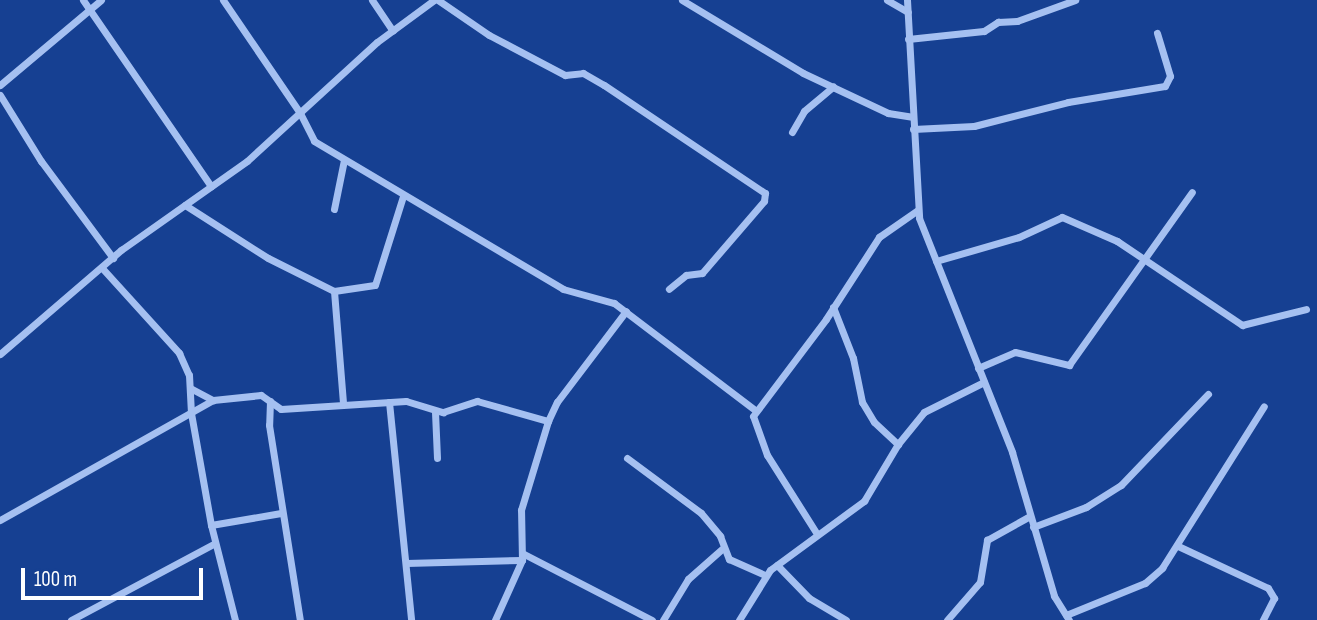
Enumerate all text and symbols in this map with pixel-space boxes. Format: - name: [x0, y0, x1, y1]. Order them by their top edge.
- scale bar: [24, 554, 206, 598]
- text: 100 m: [34, 567, 77, 592]

